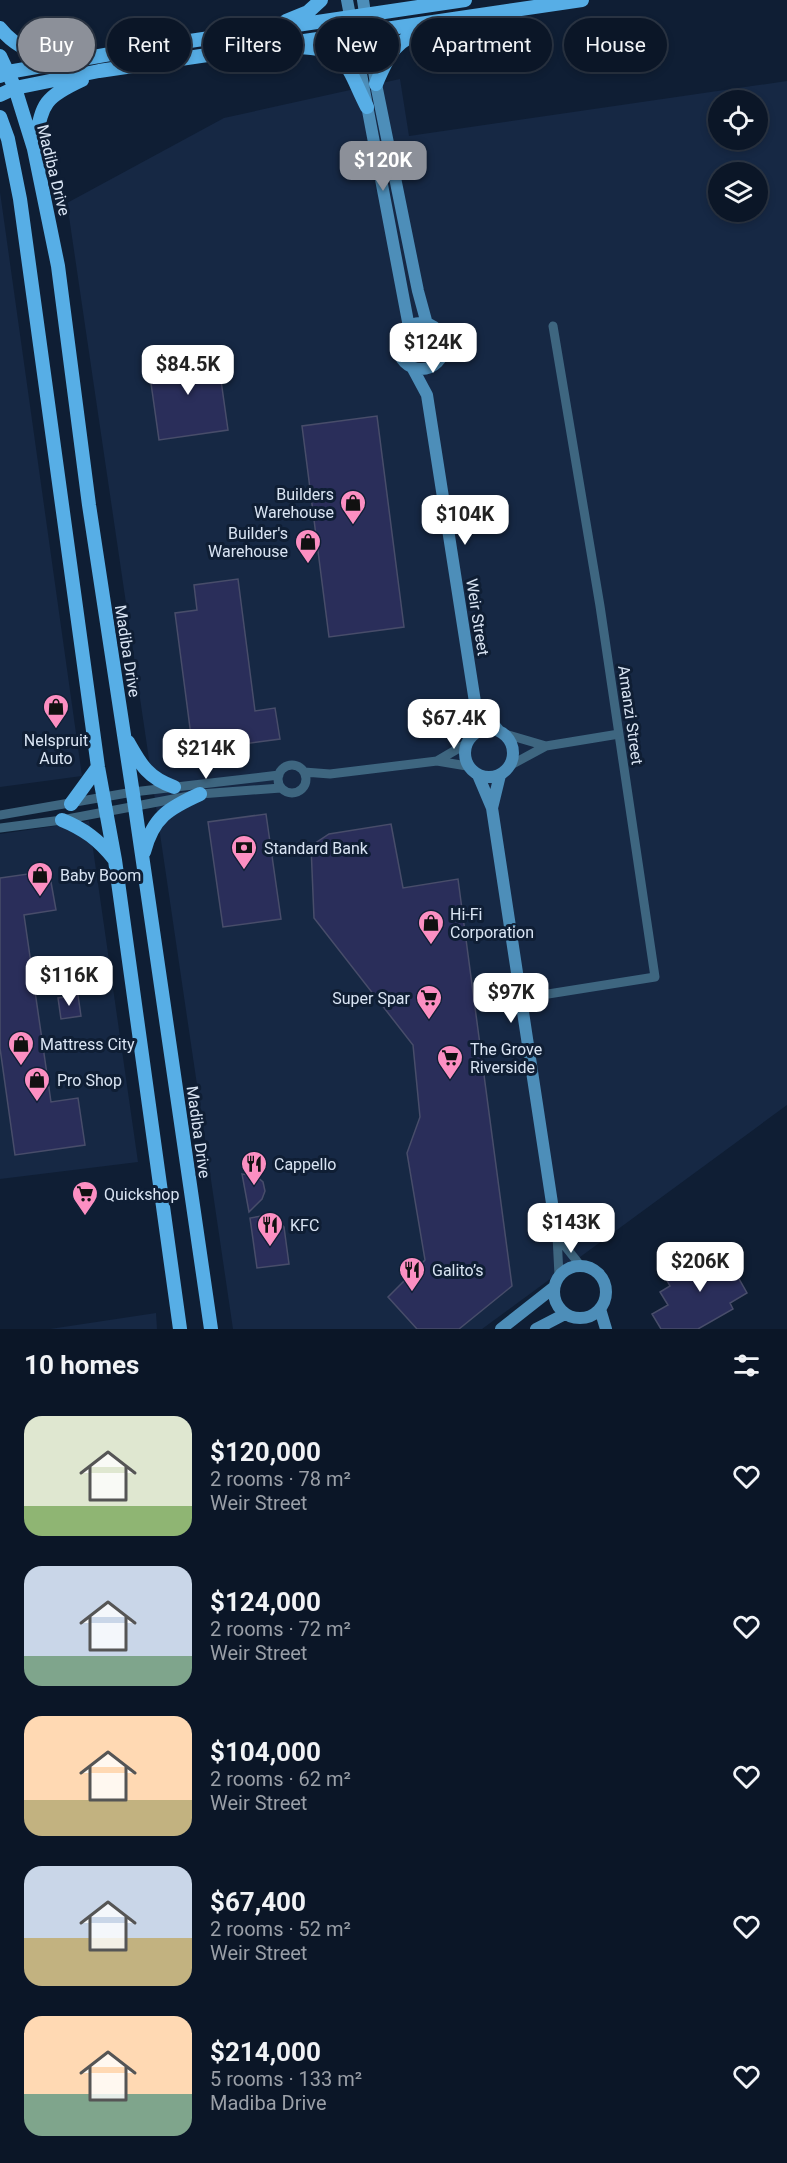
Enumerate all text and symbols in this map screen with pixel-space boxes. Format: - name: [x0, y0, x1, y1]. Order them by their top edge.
- chip: Buy: [18, 18, 95, 72]
- chip: Rent: [107, 18, 191, 72]
- chip: Filters: [203, 18, 303, 72]
- chip: New: [315, 18, 399, 72]
- chip: Apartment: [411, 18, 552, 72]
- chip: House: [564, 18, 667, 72]
- map controls: [708, 90, 768, 222]
- button: locate: [708, 90, 768, 150]
- street label: Madiba Drive: [33, 123, 74, 218]
- pin: $120K: [341, 141, 425, 192]
- text: $120K: [354, 148, 412, 172]
- button: layers: [708, 162, 768, 222]
- pin: $124K: [391, 323, 475, 374]
- text: $124K: [404, 330, 462, 354]
- pin: $84.5K: [139, 345, 237, 396]
- text: $84.5K: [156, 352, 220, 376]
- place label: Builders Warehouse: [254, 485, 334, 522]
- shop icon: Builders Warehouse: [338, 488, 368, 526]
- pin: $104K: [423, 495, 507, 546]
- text: $104K: [436, 502, 494, 526]
- place label: Builder's Warehouse: [208, 524, 288, 561]
- shop icon: Builder's Warehouse: [293, 527, 323, 565]
- street label: Weir Street: [462, 577, 493, 657]
- street label: Madiba Drive: [111, 604, 144, 699]
- street label: Amanzi Street: [614, 664, 647, 766]
- shop icon: Nelspruit Auto: [41, 692, 71, 730]
- pin: $67.4K: [405, 699, 503, 750]
- text: $67.4K: [422, 706, 486, 730]
- pin: $214K: [164, 729, 248, 780]
- place label: Nelspruit Auto: [24, 731, 88, 768]
- text: $214K: [177, 736, 235, 760]
- bank icon: Standard Bank: [229, 833, 259, 871]
- place label: Standard Bank: [264, 839, 369, 858]
- shop icon: Baby Boom: [25, 860, 55, 898]
- place label: Baby Boom: [60, 866, 141, 885]
- place label: Hi-Fi Corporation: [450, 905, 534, 942]
- shop icon: Hi-Fi Corporation: [416, 908, 446, 946]
- pin: $116K: [27, 956, 111, 1007]
- text: $116K: [40, 963, 98, 987]
- pin: $97K: [475, 973, 547, 1024]
- text: $97K: [487, 980, 535, 1004]
- supermarket icon: Super Spar: [414, 983, 444, 1021]
- place label: Super Spar: [332, 989, 411, 1008]
- shop icon: Mattress City: [6, 1029, 36, 1067]
- place label: Mattress City: [40, 1035, 135, 1054]
- place label: The Grove Riverside: [470, 1040, 542, 1077]
- supermarket icon: The Grove Riverside: [435, 1043, 465, 1081]
- shop icon: Pro Shop: [22, 1065, 52, 1103]
- place label: Pro Shop: [57, 1071, 122, 1090]
- street label: Madiba Drive: [183, 1085, 214, 1180]
- restaurant icon: Cappello: [239, 1149, 269, 1187]
- place label: Cappello: [274, 1155, 336, 1174]
- supermarket icon: Quickshop: [70, 1179, 100, 1217]
- place label: Quickshop: [104, 1185, 179, 1204]
- pin: $143K: [529, 1203, 613, 1254]
- restaurant icon: KFC: [255, 1210, 285, 1248]
- text: $143K: [542, 1210, 600, 1234]
- place label: KFC: [290, 1216, 319, 1235]
- pin: $206K: [658, 1242, 742, 1293]
- text: $206K: [671, 1249, 729, 1273]
- restaurant icon: Galito’s: [397, 1255, 427, 1293]
- place label: Galito’s: [432, 1261, 484, 1280]
- icon: filters: [730, 1349, 763, 1382]
- text: 10 homes: [24, 1350, 139, 1380]
- text: $120,000: [210, 1437, 321, 1467]
- icon: home: [72, 1440, 144, 1512]
- icon: heart: [730, 1460, 763, 1493]
- text: 2 rooms · 78 m²: [210, 1467, 351, 1491]
- text: Weir Street: [210, 1491, 307, 1515]
- text: $124,000: [210, 1587, 321, 1617]
- icon: home: [72, 1590, 144, 1662]
- icon: heart: [730, 1610, 763, 1643]
- text: 2 rooms · 72 m²: [210, 1617, 351, 1641]
- text: Weir Street: [210, 1641, 307, 1665]
- text: $104,000: [210, 1737, 321, 1767]
- icon: home: [72, 1740, 144, 1812]
- icon: heart: [730, 1760, 763, 1793]
- text: 2 rooms · 62 m²: [210, 1767, 351, 1791]
- text: Weir Street: [210, 1791, 307, 1815]
- text: $67,400: [210, 1887, 306, 1917]
- icon: home: [72, 1890, 144, 1962]
- icon: heart: [730, 1910, 763, 1943]
- text: 2 rooms · 52 m²: [210, 1917, 351, 1941]
- text: Weir Street: [210, 1941, 307, 1965]
- text: $214,000: [210, 2037, 321, 2067]
- icon: home: [72, 2040, 144, 2112]
- icon: heart: [730, 2060, 763, 2093]
- text: 5 rooms · 133 m²: [210, 2067, 362, 2091]
- text: Madiba Drive: [210, 2091, 326, 2115]

